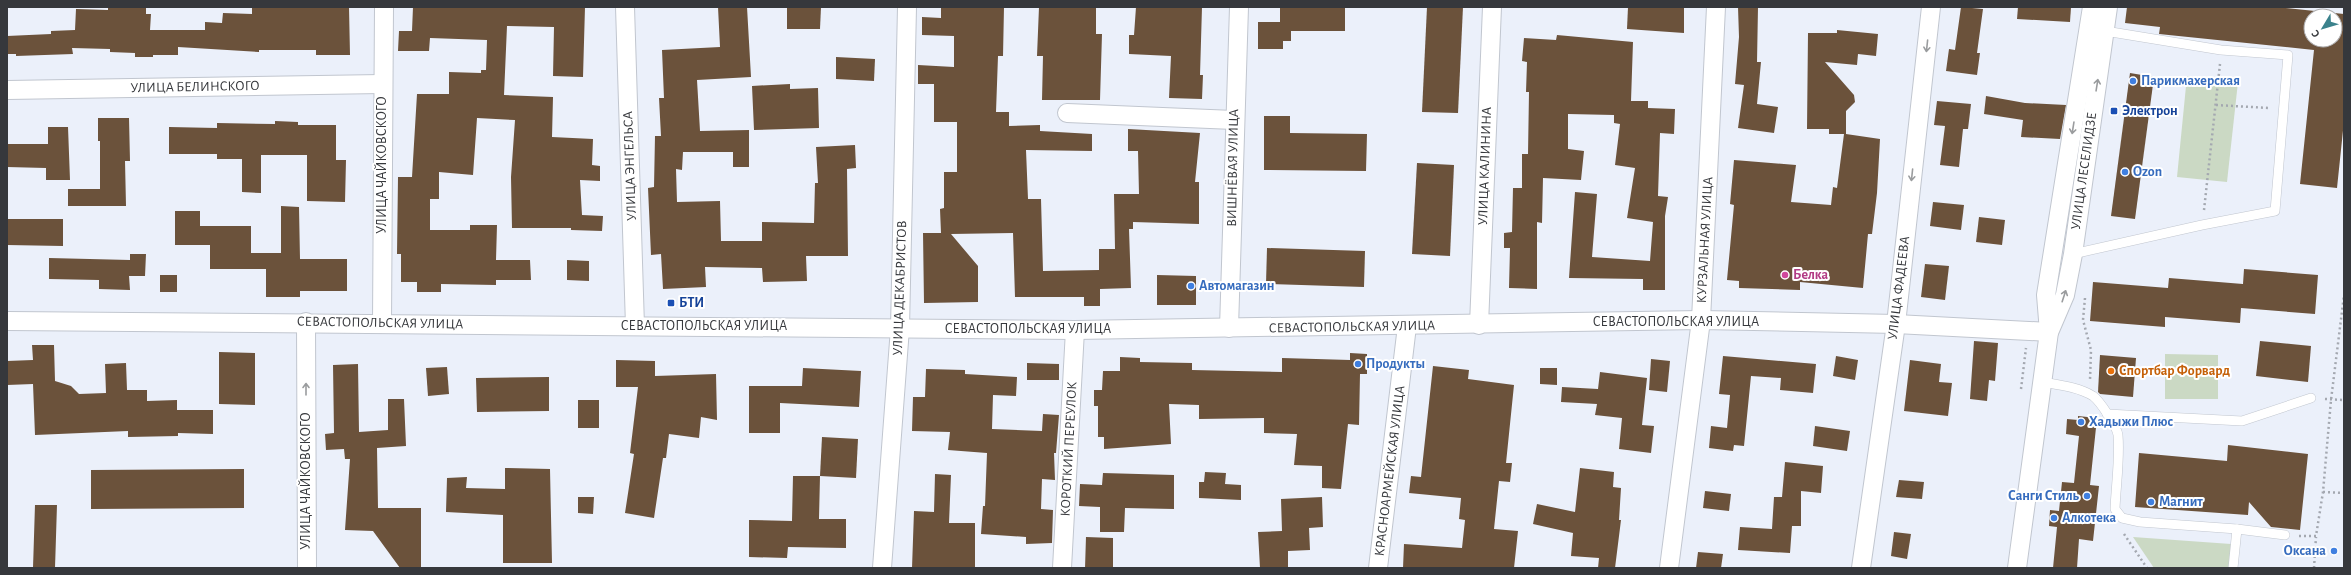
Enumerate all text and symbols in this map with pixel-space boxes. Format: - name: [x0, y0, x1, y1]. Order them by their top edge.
- north arrow: [2303, 8, 2343, 48]
- text: С: [2309, 28, 2322, 40]
- one-way arrow: [1923, 39, 1931, 52]
- place label: Парикмахерская: [2141, 74, 2240, 88]
- marker: Парикмахерская: [2128, 76, 2138, 86]
- street label: УЛИЦА БЕЛИНСКОГО: [130, 79, 260, 95]
- one-way arrow: [2093, 79, 2101, 92]
- street label: УЛИЦА ЧАЙКОВСКОГО: [374, 96, 389, 234]
- place label: Электрон: [2122, 104, 2178, 118]
- marker: Электрон: [2109, 106, 2119, 116]
- street label: УЛИЦА КАЛИНИНА: [1476, 107, 1494, 225]
- street label: ВИШНЁВАЯ УЛИЦА: [1223, 109, 1241, 227]
- street label: УЛИЦА ЭНГЕЛЬСА: [621, 111, 639, 221]
- street label: УЛИЦА ЛЕСЕЛИДЗЕ: [2069, 111, 2099, 231]
- one-way arrow: [2068, 122, 2076, 135]
- place label: Ozon: [2133, 165, 2162, 179]
- marker: Ozon: [2120, 167, 2130, 177]
- one-way arrow: [1909, 168, 1916, 181]
- street label: КУРЗАЛЬНАЯ УЛИЦА: [1695, 176, 1715, 304]
- street label: УЛИЦА ДЕКАБРИСТОВ: [891, 220, 909, 356]
- street label: УЛИЦА ФАДЕЕВА: [1886, 235, 1912, 341]
- place label: Белка: [1793, 268, 1829, 282]
- marker: Белка: [1780, 270, 1790, 280]
- place label: Автомагазин: [1199, 279, 1275, 293]
- marker: Автомагазин: [1186, 281, 1196, 291]
- one-way arrow: [2061, 290, 2068, 303]
- place label: БТИ: [679, 296, 704, 310]
- marker: БТИ: [666, 298, 676, 308]
- street label: СЕВАСТОПОЛЬСКАЯ УЛИЦА: [297, 315, 463, 331]
- street label: СЕВАСТОПОЛЬСКАЯ УЛИЦА: [1593, 315, 1759, 329]
- street label: СЕВАСТОПОЛЬСКАЯ УЛИЦА: [621, 319, 787, 333]
- street label: СЕВАСТОПОЛЬСКАЯ УЛИЦА: [1269, 319, 1435, 335]
- street label: СЕВАСТОПОЛЬСКАЯ УЛИЦА: [945, 322, 1111, 336]
- place label: Продукты: [1366, 357, 1425, 371]
- marker: Продукты: [1353, 359, 1363, 369]
- place label: Спортбар Форвард: [2119, 364, 2230, 378]
- marker: Спортбар Форвард: [2106, 366, 2116, 376]
- street label: КОРОТКИЙ ПЕРЕУЛОК: [1057, 381, 1080, 517]
- one-way arrow: [302, 383, 310, 396]
- street label: КРАСНОАРМЕЙСКАЯ УЛИЦА: [1372, 385, 1407, 557]
- street label: УЛИЦА ЧАЙКОВСКОГО: [298, 412, 313, 550]
- place label: Хадыжи Плюс: [2089, 415, 2173, 429]
- marker: Хадыжи Плюс: [2076, 417, 2086, 427]
- place label: Санги Стиль: [2008, 489, 2080, 503]
- marker: Санги Стиль: [2082, 491, 2092, 501]
- place label: Магнит: [2159, 495, 2203, 509]
- marker: Магнит: [2146, 497, 2156, 507]
- place label: Алкотека: [2062, 511, 2117, 525]
- marker: Алкотека: [2049, 513, 2059, 523]
- place label: Оксана: [2284, 544, 2326, 558]
- marker: Оксана: [2329, 546, 2339, 556]

